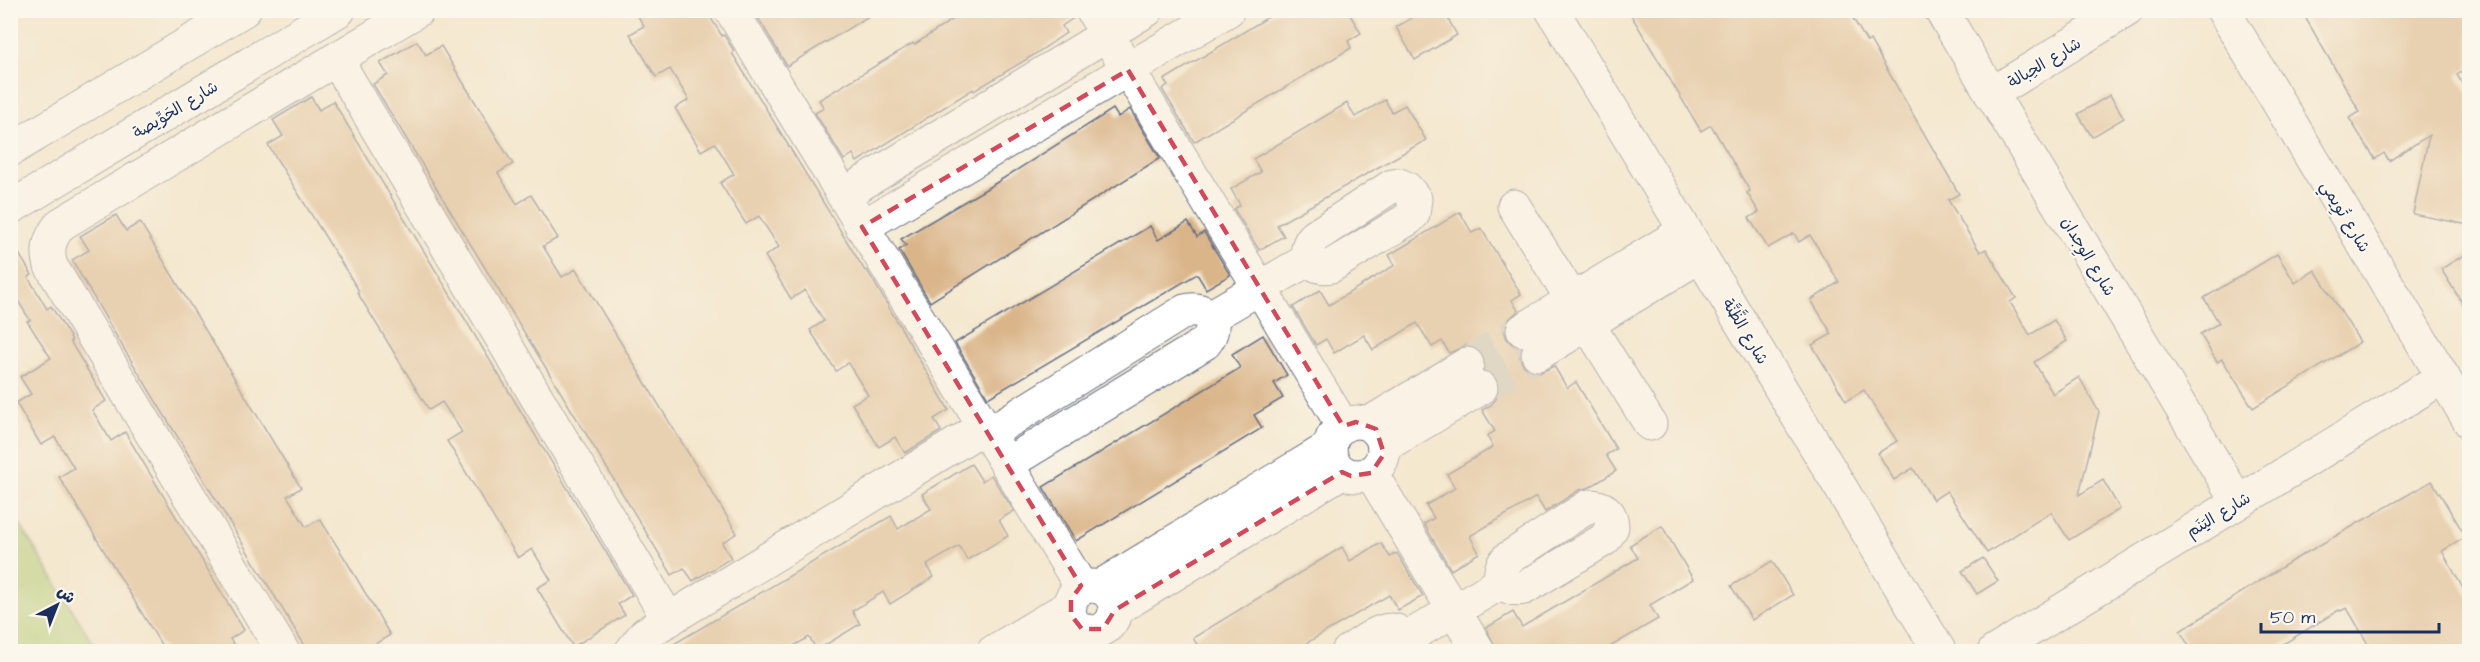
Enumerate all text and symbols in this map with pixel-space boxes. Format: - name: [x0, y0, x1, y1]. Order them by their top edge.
- street label: شارع الحِبالة: [2004, 32, 2085, 93]
- street label: شارع الحَوِّيصة: [129, 76, 222, 144]
- street label: شارع تُوِيمي: [2313, 177, 2375, 258]
- street label: شارع الوِجدان: [2054, 213, 2120, 301]
- street label: شارع الظَّنَّة: [1717, 294, 1775, 369]
- street label: شارع اليَنَم: [2182, 487, 2255, 544]
- north arrow: [27, 575, 87, 635]
- text: ش: [52, 581, 80, 609]
- scale bar: [2261, 596, 2440, 634]
- text: 50 m: [2270, 605, 2315, 630]

